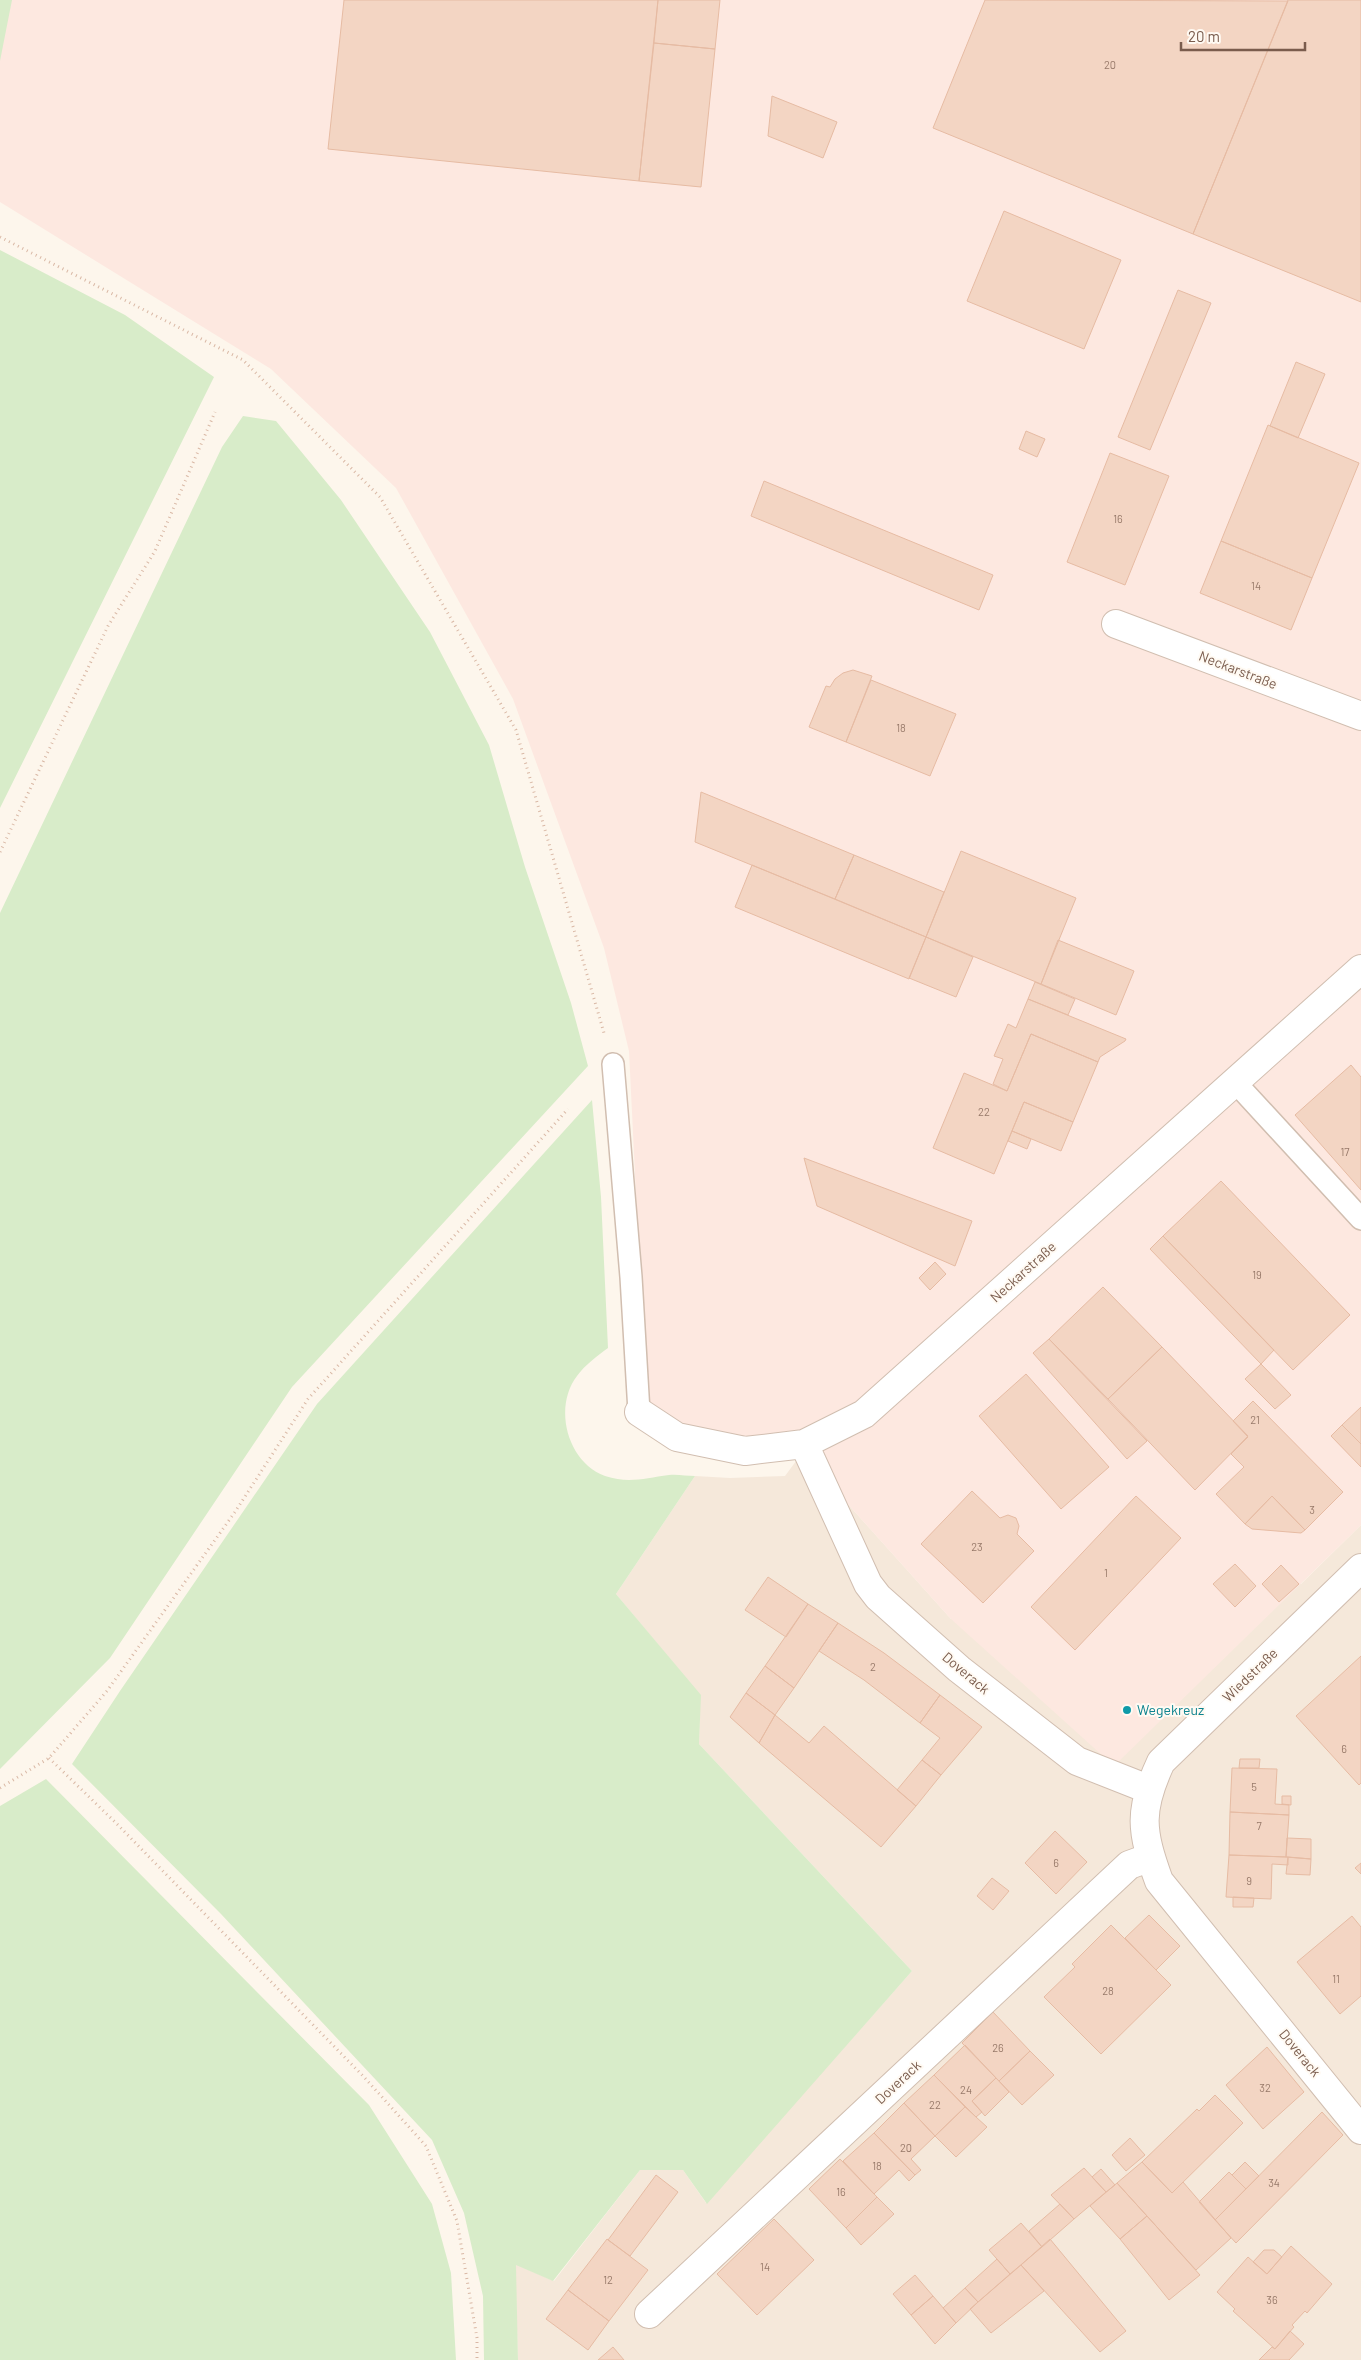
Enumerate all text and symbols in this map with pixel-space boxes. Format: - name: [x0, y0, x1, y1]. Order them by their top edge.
- scale bar: [1181, 20, 1305, 52]
- text: 20 m: [1188, 27, 1220, 45]
- house number: 20: [1104, 58, 1116, 71]
- house number: 16: [1113, 512, 1123, 525]
- house number: 14: [1251, 579, 1261, 592]
- street label: Neckarstraße: [1197, 647, 1280, 692]
- house number: 18: [896, 721, 906, 734]
- house number: 22: [978, 1105, 990, 1118]
- house number: 17: [1340, 1145, 1350, 1158]
- street label: Neckarstraße: [986, 1238, 1059, 1306]
- house number: 19: [1252, 1268, 1262, 1281]
- house number: 21: [1250, 1413, 1260, 1426]
- house number: 3: [1309, 1503, 1315, 1516]
- house number: 23: [971, 1540, 983, 1553]
- house number: 1: [1104, 1566, 1108, 1579]
- street label: Wiedstraße: [1218, 1644, 1281, 1705]
- street label: Doverack: [939, 1648, 993, 1697]
- house number: 2: [870, 1660, 876, 1673]
- place label: Wegekreuz: [1137, 1701, 1204, 1718]
- marker: Wegekreuz: [1121, 1704, 1133, 1716]
- house number: 6: [1341, 1742, 1347, 1755]
- house number: 5: [1251, 1780, 1257, 1793]
- house number: 7: [1256, 1819, 1262, 1832]
- house number: 6: [1053, 1856, 1059, 1869]
- house number: 9: [1246, 1874, 1252, 1887]
- house number: 11: [1332, 1972, 1340, 1985]
- house number: 28: [1102, 1984, 1114, 1997]
- street label: Doverack: [1276, 2025, 1325, 2080]
- house number: 26: [992, 2041, 1004, 2054]
- street label: Doverack: [871, 2056, 924, 2107]
- house number: 32: [1259, 2081, 1271, 2094]
- house number: 24: [960, 2083, 972, 2096]
- house number: 22: [929, 2098, 941, 2111]
- house number: 20: [900, 2141, 912, 2154]
- house number: 18: [872, 2159, 882, 2172]
- house number: 34: [1268, 2176, 1280, 2189]
- house number: 16: [836, 2185, 846, 2198]
- house number: 14: [760, 2260, 770, 2273]
- house number: 12: [603, 2273, 613, 2286]
- house number: 36: [1266, 2293, 1278, 2306]

